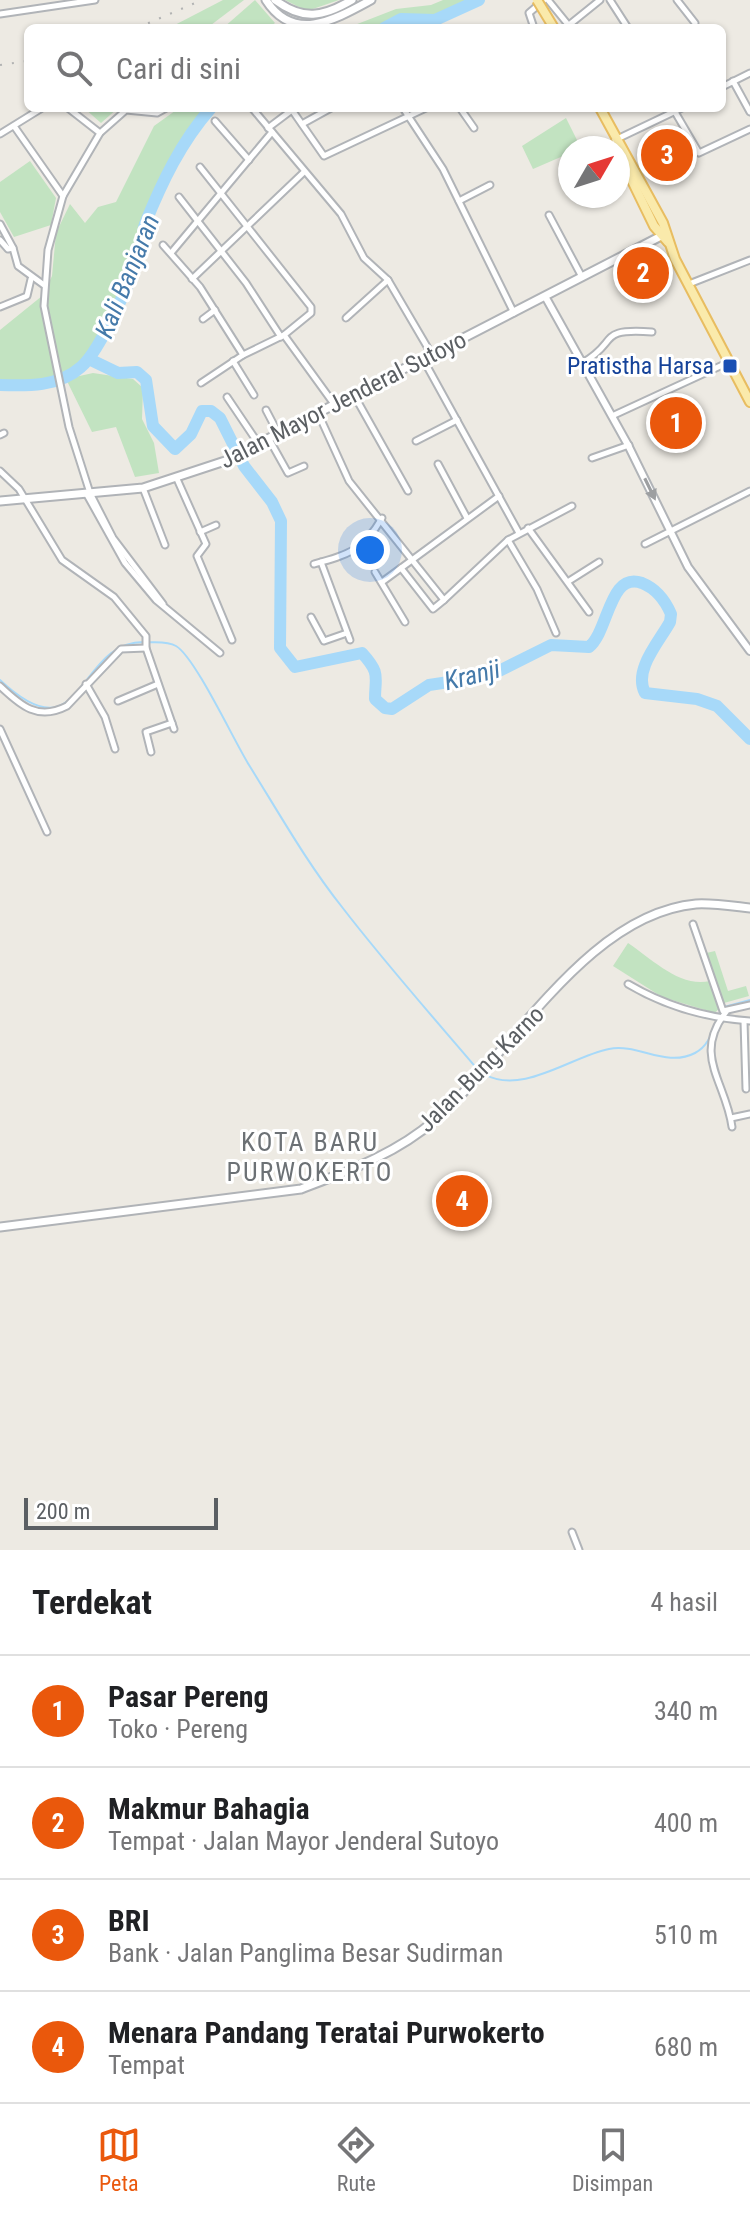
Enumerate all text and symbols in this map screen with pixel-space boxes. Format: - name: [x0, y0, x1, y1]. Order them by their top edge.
- search box: [24, 24, 726, 112]
- icon: search: [52, 46, 96, 90]
- text: Cari di sini: [116, 51, 241, 86]
- pin: 3: [641, 125, 693, 185]
- north arrow: [558, 136, 630, 208]
- water label: Kali Banjaran: [89, 210, 165, 342]
- pin: 2: [617, 243, 669, 303]
- street label: Jalan Mayor Jenderal Sutoyo: [215, 326, 471, 474]
- place label: Pratistha Harsa: [567, 352, 714, 380]
- marker: Pratistha Harsa: [721, 357, 739, 375]
- pin: 1: [650, 393, 702, 453]
- one-way arrow: [643, 478, 657, 501]
- your location: [350, 530, 390, 570]
- water label: Kranji: [441, 654, 503, 696]
- street label: Jalan Bung Karno: [412, 1000, 550, 1138]
- district label: KOTA BARU PURWOKERTO: [227, 1127, 393, 1187]
- pin: 4: [436, 1171, 488, 1231]
- scale bar: [24, 1494, 218, 1530]
- text: 200 m: [36, 1499, 90, 1524]
- text: Terdekat: [32, 1582, 152, 1622]
- text: 4 hasil: [650, 1587, 718, 1617]
- text: Pasar Pereng: [108, 1679, 269, 1714]
- text: 1: [51, 1696, 65, 1726]
- text: 340 m: [654, 1696, 718, 1726]
- text: Toko · Pereng: [108, 1714, 248, 1744]
- text: Makmur Bahagia: [108, 1791, 310, 1826]
- text: 2: [51, 1808, 65, 1838]
- text: 400 m: [654, 1808, 718, 1838]
- text: Tempat · Jalan Mayor Jenderal Sutoyo: [108, 1826, 499, 1856]
- text: BRI: [108, 1903, 150, 1938]
- text: 3: [51, 1920, 65, 1950]
- text: 510 m: [654, 1920, 718, 1950]
- text: Bank · Jalan Panglima Besar Sudirman: [108, 1938, 503, 1968]
- text: Menara Pandang Teratai Purwokerto: [108, 2015, 545, 2050]
- text: 4: [51, 2032, 65, 2062]
- text: 680 m: [654, 2032, 718, 2062]
- text: Tempat: [108, 2050, 185, 2080]
- tab: Peta: [97, 2123, 141, 2196]
- tab: Rute: [334, 2123, 378, 2196]
- tab: Disimpan: [572, 2123, 653, 2196]

